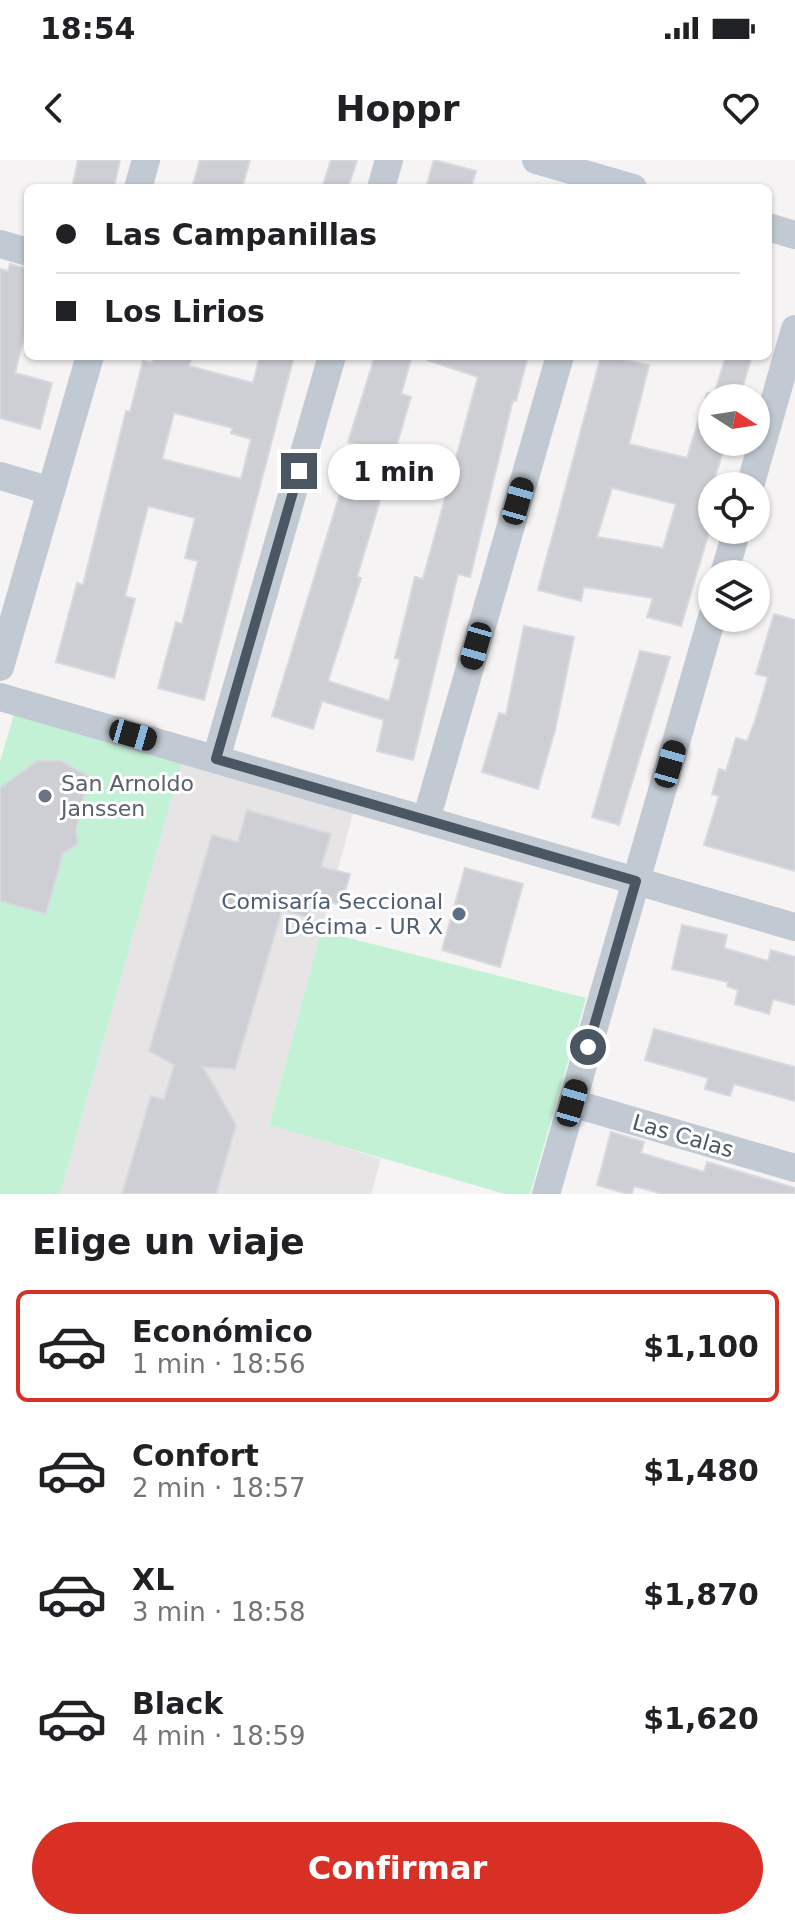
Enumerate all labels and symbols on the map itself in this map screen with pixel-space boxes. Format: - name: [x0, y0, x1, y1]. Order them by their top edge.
- north arrow: [698, 384, 770, 456]
- callout: 1 min: [327, 443, 459, 499]
- route end: [281, 453, 317, 489]
- car: [500, 475, 536, 527]
- car: [458, 620, 494, 672]
- car: [107, 717, 159, 753]
- car: [652, 738, 688, 790]
- place label: San Arnoldo Janssen: [59, 771, 194, 821]
- marker: San Arnoldo Janssen: [36, 787, 54, 805]
- place label: Comisaría Seccional Décima - UR X: [221, 889, 443, 939]
- marker: Comisaría Seccional Décima - UR X: [450, 905, 468, 923]
- route start: [570, 1029, 606, 1065]
- car: [554, 1077, 590, 1129]
- street label: Las Calas: [630, 1110, 736, 1162]

